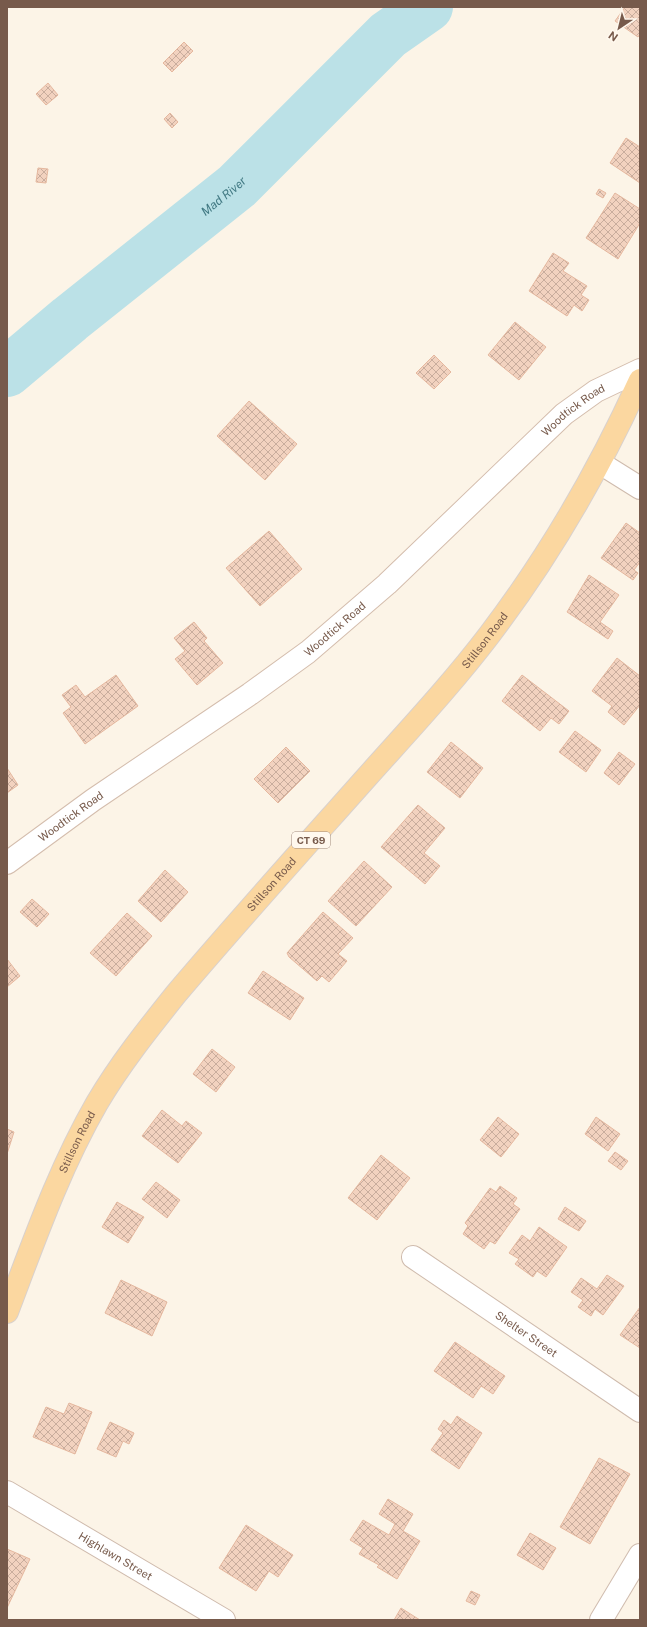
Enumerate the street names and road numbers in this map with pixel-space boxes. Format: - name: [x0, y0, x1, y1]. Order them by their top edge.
- street label: Woodtick Road: [539, 382, 606, 438]
- street label: Woodtick Road: [302, 599, 368, 659]
- street label: Stillson Road: [459, 610, 510, 671]
- street label: Woodtick Road: [36, 789, 105, 844]
- road number: CT 69: [292, 832, 330, 848]
- street label: Stillson Road: [245, 855, 298, 914]
- street label: Stillson Road: [57, 1109, 97, 1175]
- street label: Shelter Street: [493, 1309, 560, 1359]
- street label: Highlawn Street: [77, 1530, 154, 1582]

